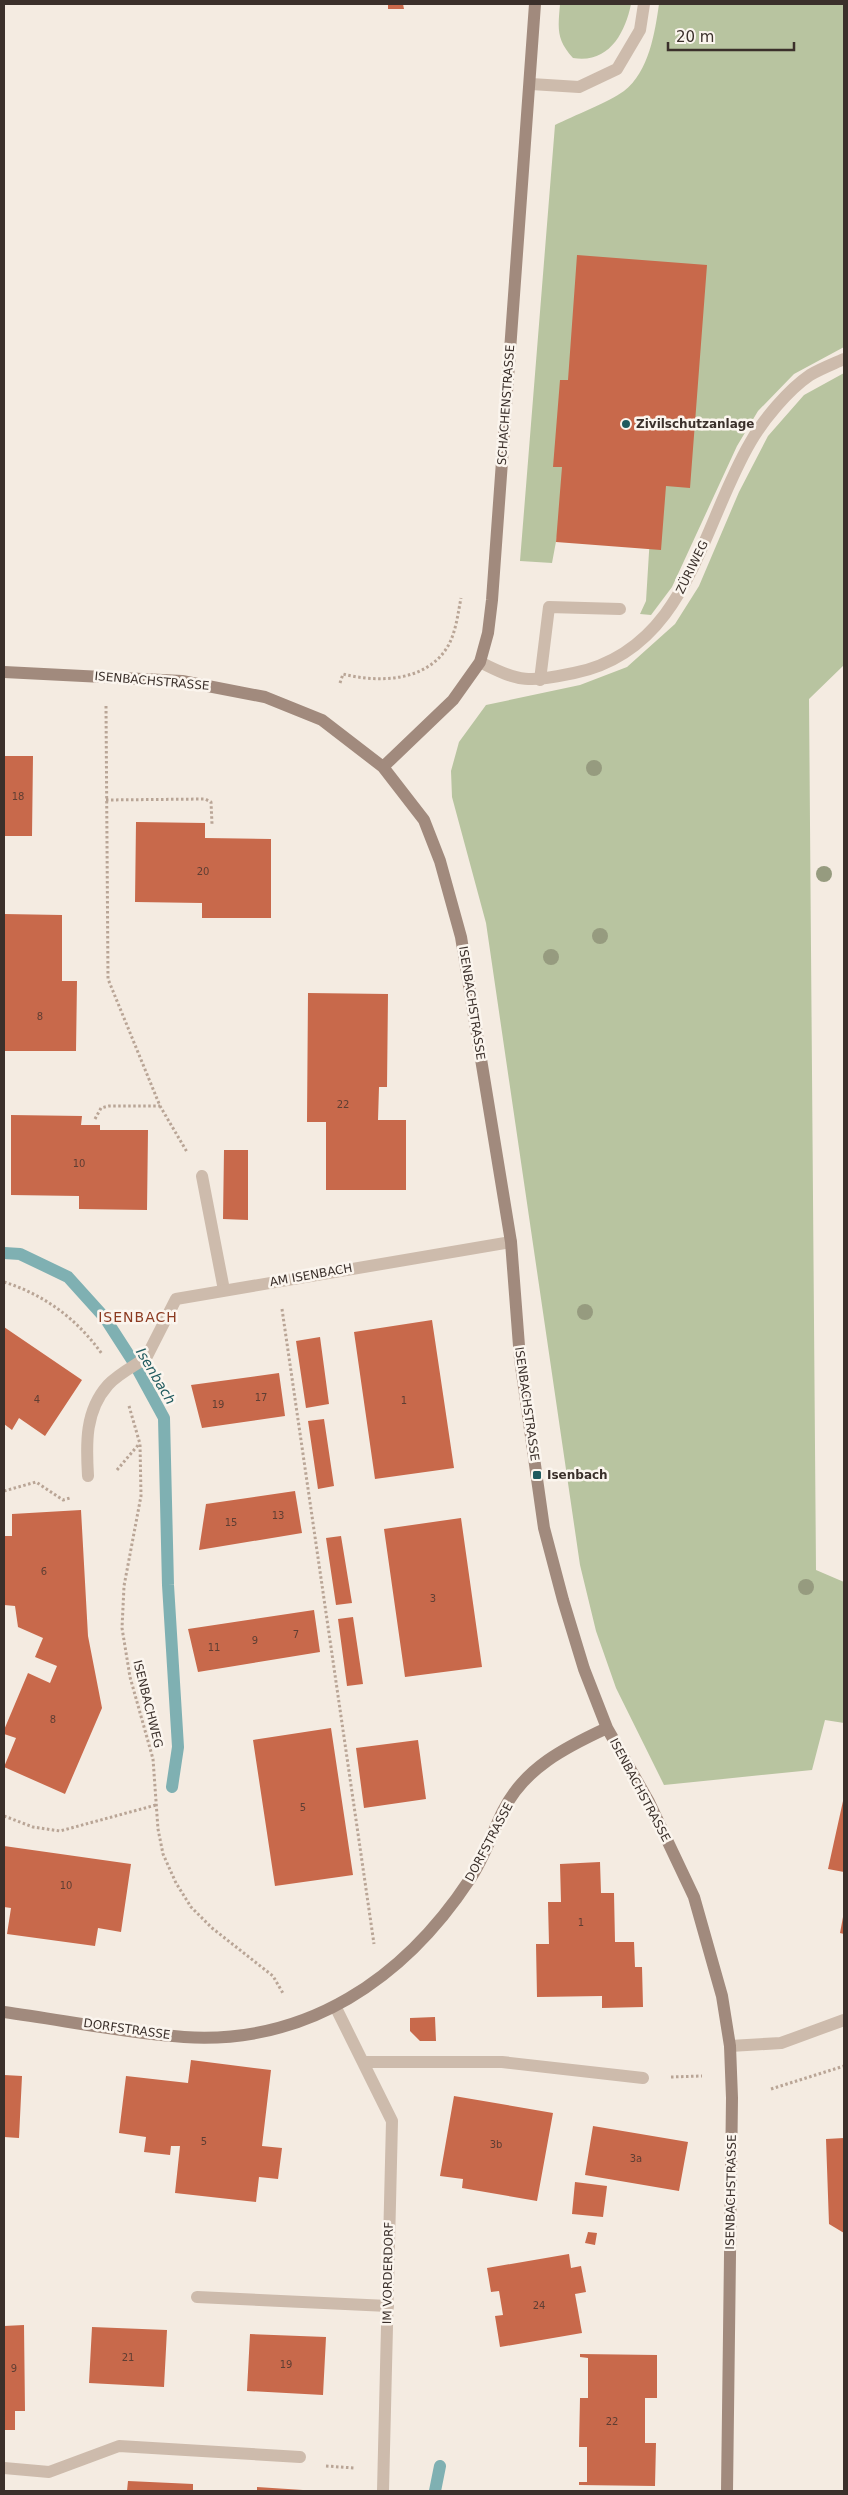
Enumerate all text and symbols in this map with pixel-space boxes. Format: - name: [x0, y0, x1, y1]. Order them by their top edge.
- scale bar: [668, 20, 794, 52]
- text: 20 m: [676, 28, 714, 46]
- street label: SCHACHENSTRASSE: [495, 344, 517, 466]
- place label: Zivilschutzanlage: [636, 417, 755, 431]
- marker: Zivilschutzanlage: [620, 418, 632, 430]
- street label: ZÜRIWEG: [671, 537, 711, 596]
- street label: ISENBACHSTRASSE: [94, 669, 210, 693]
- house number: 18: [12, 791, 24, 802]
- house number: 20: [197, 866, 209, 877]
- street label: ISENBACHSTRASSE: [456, 945, 488, 1061]
- house number: 8: [37, 1011, 43, 1022]
- house number: 22: [337, 1099, 349, 1110]
- house number: 10: [73, 1158, 85, 1169]
- street label: AM ISENBACH: [269, 1261, 353, 1289]
- district label: ISENBACH: [98, 1309, 178, 1325]
- water label: Isenbach: [133, 1345, 179, 1407]
- street label: ISENBACHSTRASSE: [512, 1346, 542, 1462]
- house number: 17: [255, 1392, 267, 1403]
- house number: 4: [34, 1394, 40, 1405]
- house number: 1: [401, 1395, 407, 1406]
- house number: 19: [212, 1399, 224, 1410]
- place label: Isenbach: [547, 1468, 608, 1482]
- marker: Isenbach: [531, 1469, 543, 1481]
- house number: 13: [272, 1510, 284, 1521]
- house number: 15: [225, 1517, 237, 1528]
- house number: 6: [41, 1566, 47, 1577]
- house number: 3: [430, 1593, 436, 1604]
- house number: 7: [293, 1629, 299, 1640]
- house number: 9: [252, 1635, 258, 1646]
- house number: 11: [208, 1642, 220, 1653]
- street label: ISENBACHWEG: [130, 1659, 166, 1749]
- house number: 8: [50, 1714, 56, 1725]
- street label: ISENBACHSTRASSE: [607, 1736, 673, 1844]
- street label: DORFSTRASSE: [462, 1800, 516, 1884]
- house number: 5: [300, 1802, 306, 1813]
- house number: 10: [60, 1880, 72, 1891]
- house number: 1: [578, 1917, 584, 1928]
- street label: DORFSTRASSE: [83, 2016, 171, 2042]
- street label: ISENBACHSTRASSE: [723, 2134, 739, 2250]
- house number: 5: [201, 2136, 207, 2147]
- house number: 3b: [490, 2139, 502, 2150]
- house number: 3a: [630, 2153, 642, 2164]
- street label: IM VORDERDORF: [380, 2222, 396, 2324]
- house number: 24: [533, 2300, 545, 2311]
- house number: 21: [122, 2352, 134, 2363]
- house number: 19: [280, 2359, 292, 2370]
- house number: 9: [11, 2363, 17, 2374]
- house number: 22: [606, 2416, 618, 2427]

